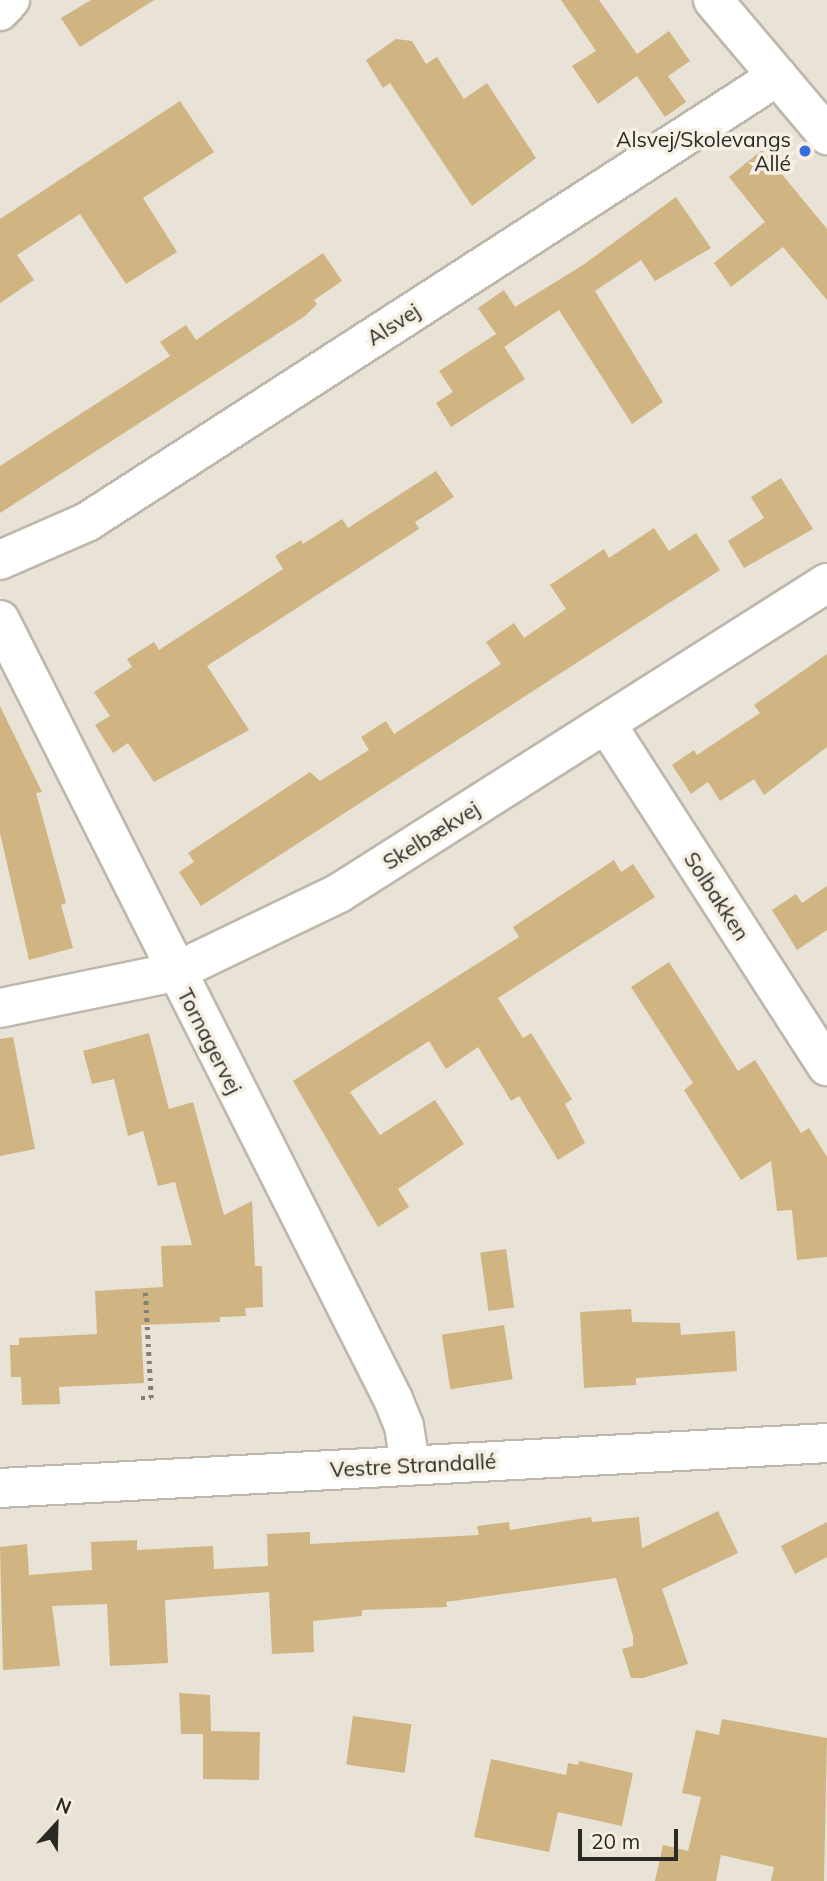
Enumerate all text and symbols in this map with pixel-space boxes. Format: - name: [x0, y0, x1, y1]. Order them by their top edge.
- place label: Alsvej/Skolevangs Allé: [616, 126, 791, 176]
- marker: Alsvej/Skolevangs Allé: [797, 143, 813, 159]
- street label: Alsvej: [362, 298, 424, 350]
- street label: Skelbækvej: [378, 795, 484, 875]
- street label: Solbakken: [679, 847, 755, 945]
- street label: Tornagervej: [173, 984, 247, 1098]
- street label: Vestre Strandallé: [329, 1448, 497, 1482]
- north arrow: [21, 1790, 91, 1860]
- text: N: [53, 1792, 75, 1819]
- scale bar: [582, 1814, 682, 1858]
- text: 20 m: [591, 1828, 640, 1854]

